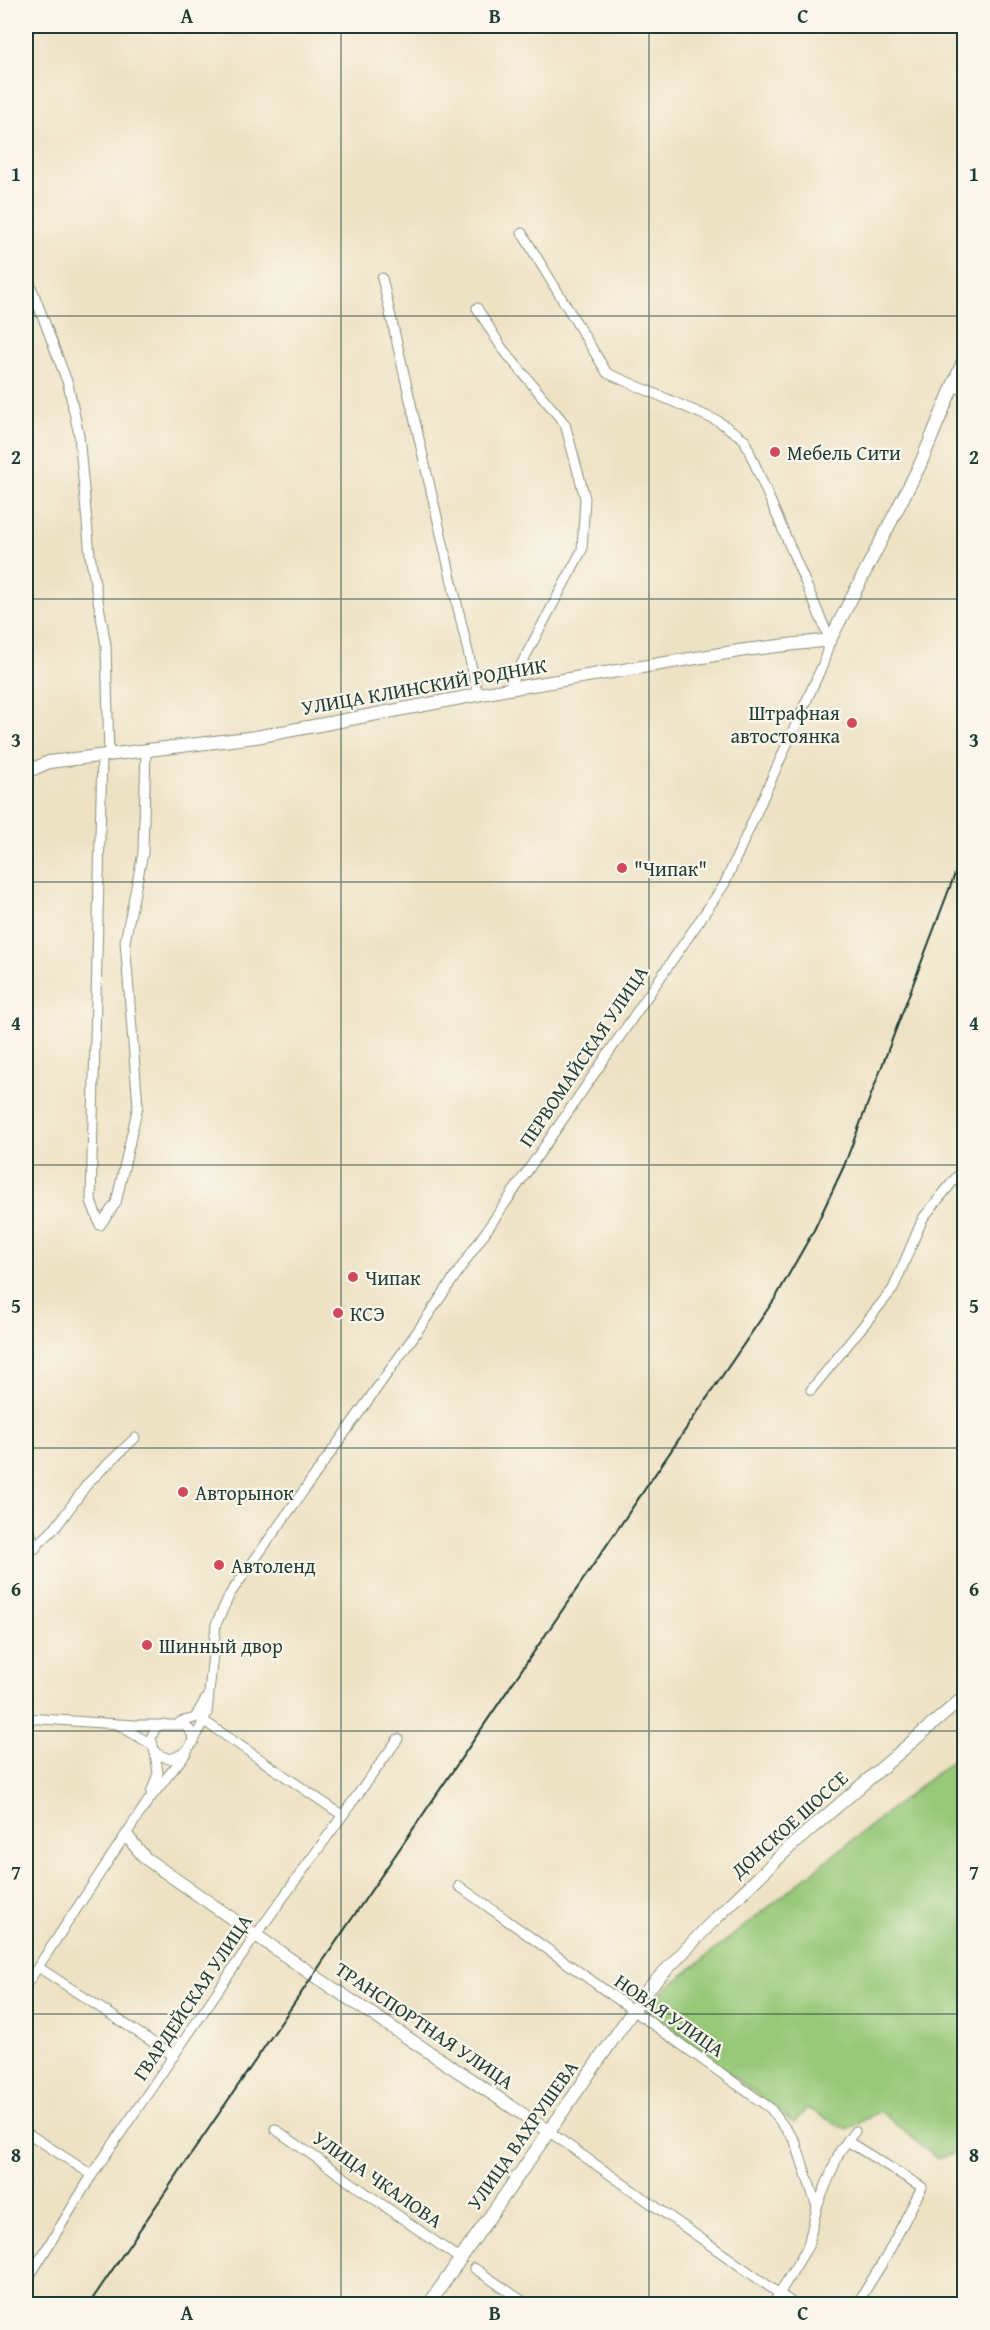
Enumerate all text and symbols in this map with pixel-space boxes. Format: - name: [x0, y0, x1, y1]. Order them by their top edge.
- text: A: [181, 1, 194, 30]
- text: B: [489, 1, 501, 30]
- text: C: [797, 1, 809, 30]
- text: 1: [11, 159, 21, 188]
- text: 1: [969, 159, 979, 188]
- place label: Мебель Сити: [787, 438, 901, 467]
- text: 2: [11, 442, 21, 471]
- text: 2: [969, 442, 979, 471]
- marker: Мебель Сити: [768, 445, 782, 459]
- street label: УЛИЦА КЛИНСКИЙ РОДНИК: [299, 650, 550, 722]
- place label: Штрафная автостоянка: [730, 698, 840, 750]
- marker: Штрафная автостоянка: [845, 716, 859, 730]
- text: 3: [11, 725, 21, 754]
- text: 3: [969, 725, 979, 754]
- place label: "Чипак": [634, 854, 707, 883]
- marker: "Чипак": [615, 861, 629, 875]
- street label: ПЕРВОМАЙСКАЯ УЛИЦА: [511, 959, 655, 1153]
- text: 4: [11, 1008, 21, 1037]
- text: 4: [969, 1008, 979, 1037]
- place label: Чипак: [365, 1263, 421, 1292]
- marker: Чипак: [346, 1270, 360, 1284]
- text: 5: [11, 1291, 21, 1320]
- text: 5: [969, 1291, 979, 1320]
- place label: КСЭ: [350, 1299, 385, 1328]
- marker: КСЭ: [331, 1306, 345, 1320]
- place label: Авторынок: [195, 1478, 294, 1507]
- marker: Авторынок: [176, 1485, 190, 1499]
- place label: Автоленд: [231, 1551, 316, 1580]
- marker: Автоленд: [212, 1558, 226, 1572]
- text: 6: [11, 1574, 21, 1603]
- text: 6: [969, 1574, 979, 1603]
- place label: Шинный двор: [159, 1631, 283, 1660]
- marker: Шинный двор: [140, 1638, 154, 1652]
- street label: ДОНСКОЕ ШОССЕ: [723, 1763, 854, 1885]
- text: 7: [11, 1857, 21, 1886]
- text: 7: [969, 1857, 979, 1886]
- street label: ГВАРДЕЙСКАЯ УЛИЦА: [125, 1908, 259, 2086]
- street label: ТРАНСПОРТНАЯ УЛИЦА: [330, 1954, 520, 2096]
- street label: НОВАЯ УЛИЦА: [609, 1966, 731, 2064]
- street label: УЛИЦА ВАХРУШЕВА: [459, 2054, 585, 2216]
- street label: УЛИЦА ЧКАЛОВА: [307, 2123, 449, 2235]
- text: 8: [11, 2140, 21, 2169]
- text: 8: [969, 2140, 979, 2169]
- text: A: [181, 2298, 194, 2327]
- text: B: [489, 2298, 501, 2327]
- text: C: [797, 2298, 809, 2327]

